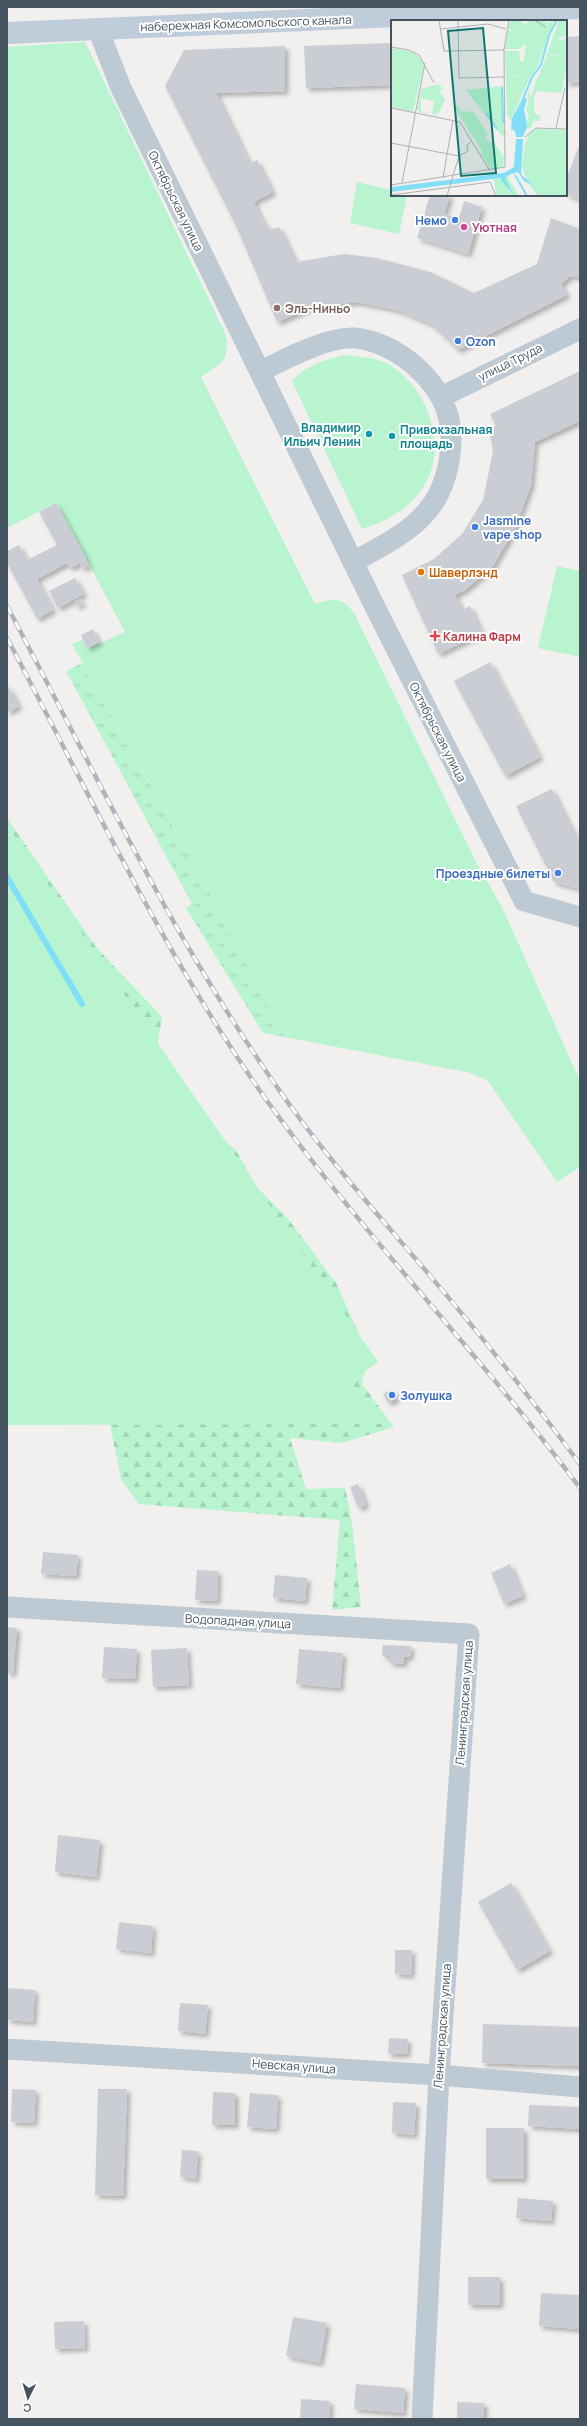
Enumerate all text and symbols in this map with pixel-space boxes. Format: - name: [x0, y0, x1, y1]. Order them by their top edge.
- street label: набережная Комсомольского канала: [140, 11, 352, 35]
- inset map: [391, 20, 567, 196]
- street label: Октябрьская улица: [144, 148, 208, 254]
- place label: Немо: [415, 212, 447, 229]
- marker: Немо: [450, 215, 460, 225]
- place label: Уютная: [472, 219, 517, 236]
- marker: Уютная: [459, 222, 469, 232]
- place label: Эль-Ниньо: [285, 300, 350, 317]
- marker: Эль-Ниньо: [272, 303, 282, 313]
- place label: Ozon: [466, 333, 496, 350]
- marker: Ozon: [453, 336, 463, 346]
- street label: улица Труда: [475, 339, 545, 385]
- place label: Владимир Ильич Ленин: [284, 419, 361, 450]
- place label: Привокзальная площадь: [400, 421, 492, 452]
- marker: Владимир Ильич Ленин: [364, 429, 374, 439]
- marker: Привокзальная площадь: [387, 431, 397, 441]
- place label: Jasmine vape shop: [483, 512, 542, 543]
- marker: Jasmine vape shop: [470, 522, 480, 532]
- place label: Шаверлэнд: [429, 564, 498, 581]
- marker: Шаверлэнд: [416, 567, 426, 577]
- place label: Калина Фарм: [443, 628, 521, 645]
- marker: Калина Фарм: [430, 631, 440, 641]
- street label: Октябрьская улица: [405, 679, 471, 785]
- place label: Проездные билеты: [436, 865, 550, 882]
- marker: Проездные билеты: [553, 868, 563, 878]
- place label: Золушка: [400, 1387, 452, 1404]
- marker: Золушка: [387, 1390, 397, 1400]
- street label: Водопадная улица: [185, 1610, 291, 1632]
- street label: Ленинградская улица: [451, 1640, 477, 1766]
- street label: Ленинградская улица: [429, 1963, 455, 2089]
- street label: Невская улица: [252, 2055, 336, 2077]
- north arrow: [8, 2378, 48, 2418]
- text: С: [22, 2401, 32, 2416]

